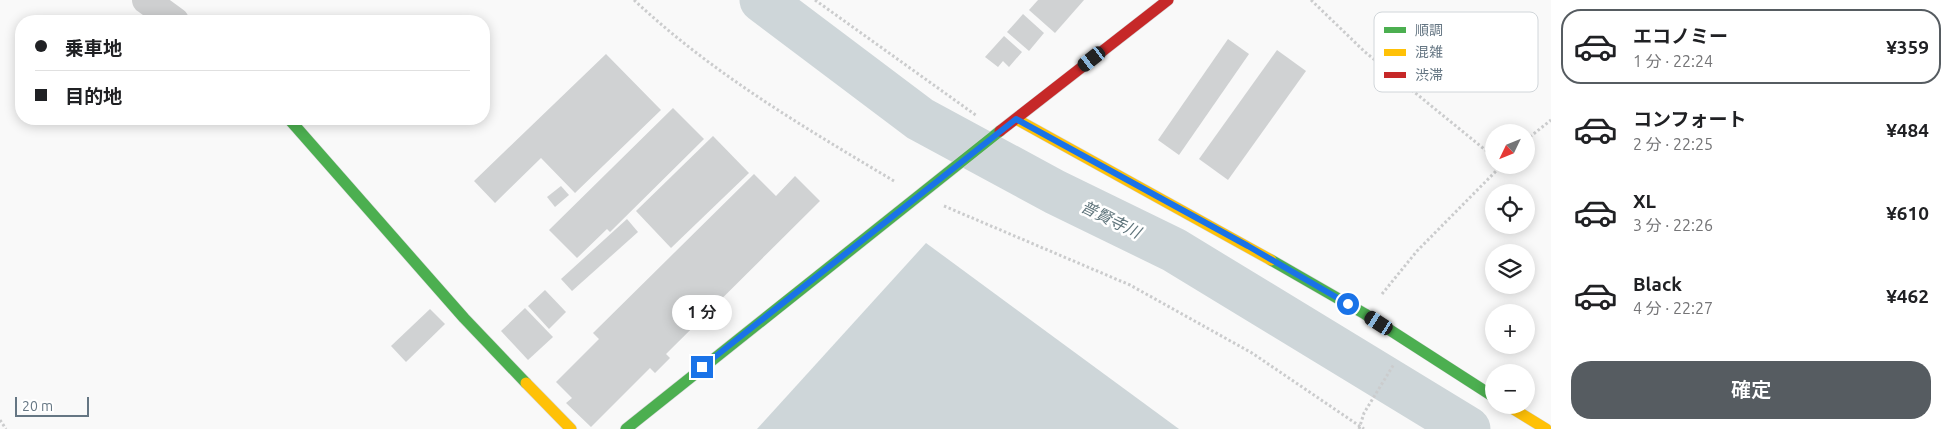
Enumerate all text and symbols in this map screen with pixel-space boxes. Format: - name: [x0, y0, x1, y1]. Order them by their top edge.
- legend: [1374, 12, 1538, 92]
- text: 順調: [1415, 22, 1443, 38]
- icon: car: [1573, 24, 1618, 69]
- text: エコノミー: [1633, 25, 1728, 47]
- text: ¥359: [1886, 36, 1929, 58]
- text: 乗車地: [65, 37, 122, 59]
- car: [1075, 44, 1108, 74]
- text: 混雑: [1415, 44, 1443, 60]
- text: 1 分 · 22:24: [1633, 52, 1713, 70]
- text: 渋滞: [1415, 67, 1443, 83]
- text: 目的地: [65, 85, 122, 107]
- icon: car: [1573, 107, 1618, 152]
- text: コンフォート: [1633, 108, 1746, 130]
- text: ¥484: [1886, 119, 1929, 141]
- north arrow: [1485, 124, 1535, 174]
- map controls: [1485, 124, 1535, 414]
- text: 2 分 · 22:25: [1633, 135, 1713, 153]
- button: locate: [1485, 184, 1535, 234]
- icon: car: [1573, 190, 1618, 235]
- text: XL: [1633, 190, 1656, 212]
- water label: 普賢寺川: [1078, 197, 1145, 242]
- text: ¥610: [1886, 202, 1929, 224]
- text: 3 分 · 22:26: [1633, 216, 1713, 234]
- button: layers: [1485, 244, 1535, 294]
- icon: car: [1573, 273, 1618, 318]
- text: Black: [1633, 273, 1682, 295]
- text: ¥462: [1886, 285, 1929, 307]
- route start: [1337, 293, 1359, 315]
- callout: 1 分: [672, 294, 732, 330]
- text: 4 分 · 22:27: [1633, 299, 1713, 317]
- text: 1 分: [688, 303, 716, 321]
- button: +: [1485, 304, 1535, 354]
- car: [1362, 309, 1395, 337]
- route end: [691, 356, 713, 378]
- button: 確定: [1571, 361, 1931, 419]
- button: −: [1485, 364, 1535, 414]
- scale bar: [15, 394, 89, 417]
- text: 20 m: [22, 398, 53, 414]

